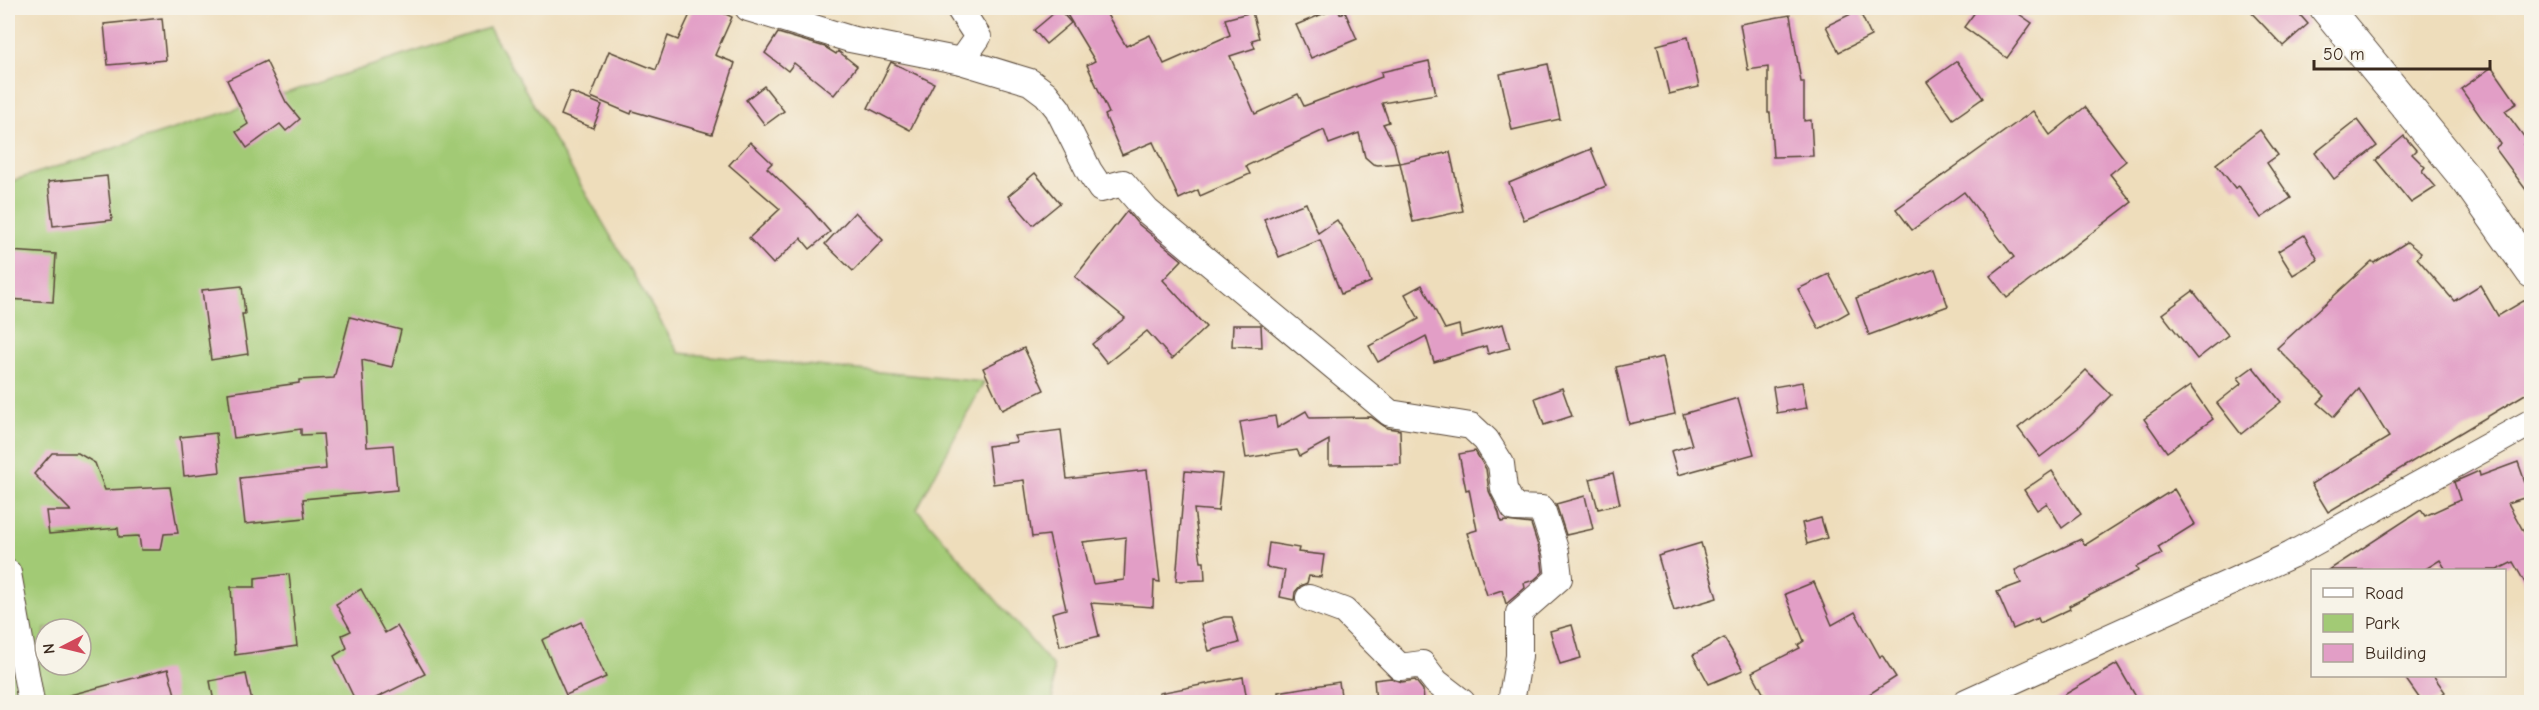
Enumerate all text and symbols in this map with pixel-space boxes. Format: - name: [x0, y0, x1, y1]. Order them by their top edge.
- scale bar: [2314, 33, 2490, 71]
- text: 50 m: [2323, 44, 2365, 65]
- legend: [2311, 569, 2506, 677]
- text: Road: [2365, 583, 2404, 604]
- text: Park: [2365, 613, 2400, 634]
- north arrow: [33, 617, 93, 677]
- text: N: [40, 642, 59, 655]
- text: Building: [2365, 643, 2427, 664]

